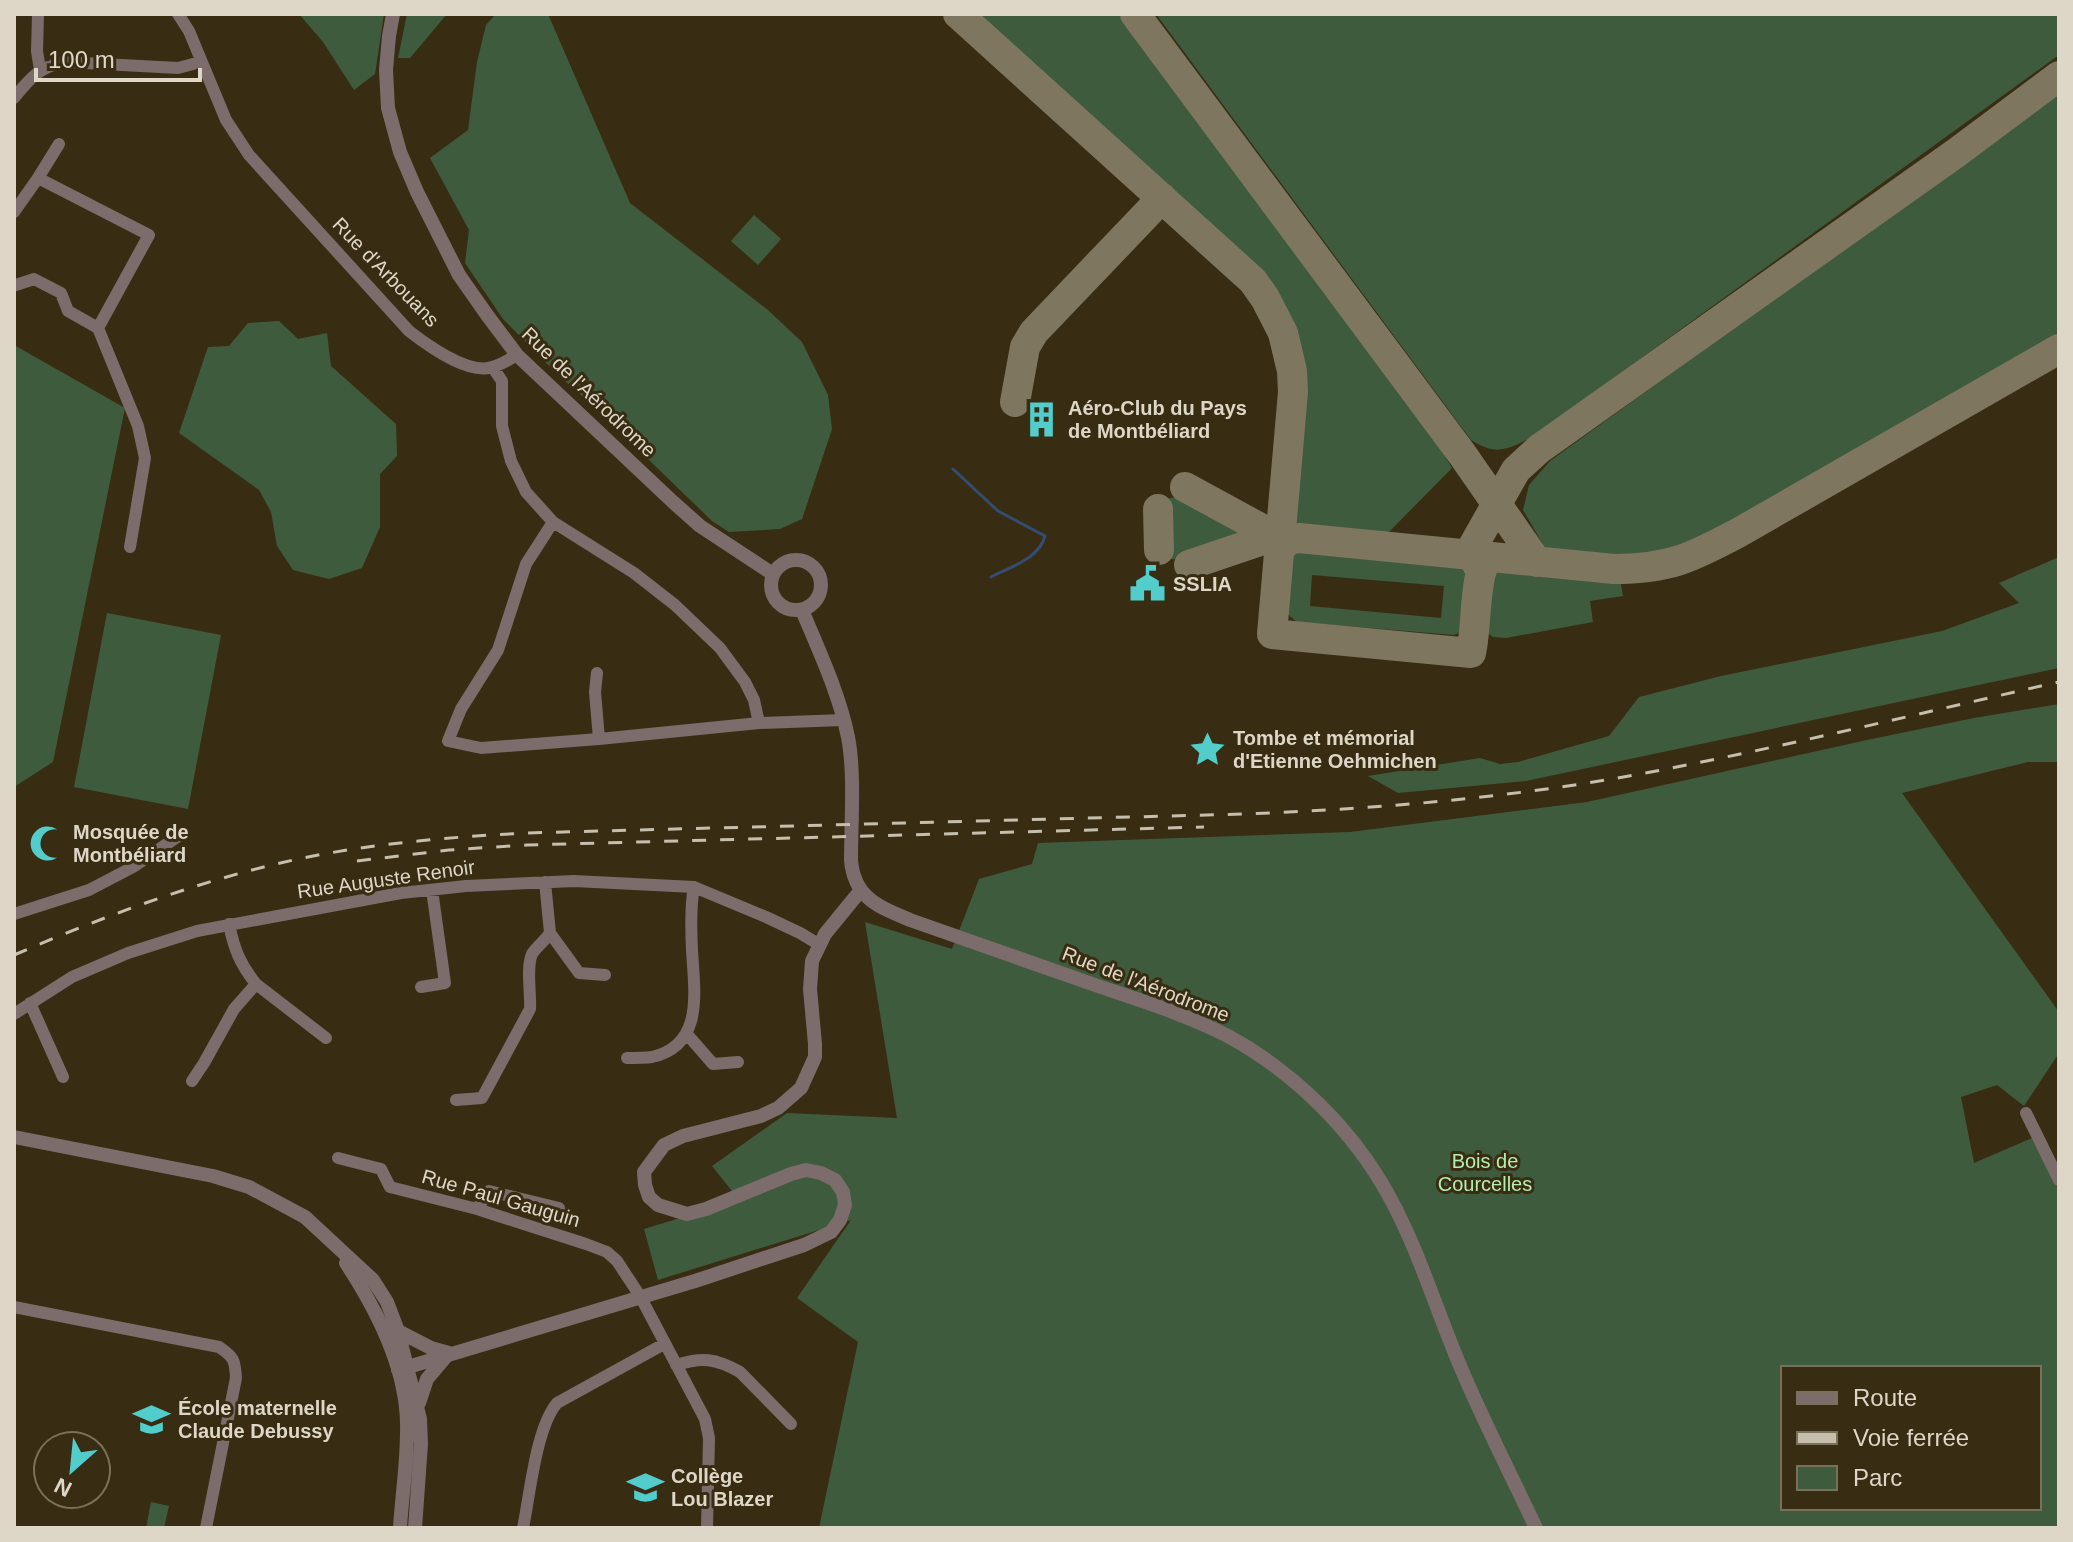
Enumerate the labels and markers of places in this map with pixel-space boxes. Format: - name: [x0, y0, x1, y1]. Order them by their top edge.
- place label: Aéro-Club du Pays de Montbéliard: [1068, 397, 1247, 442]
- building icon: Aéro-Club du Pays de Montbéliard: [1023, 400, 1061, 438]
- public building icon: SSLIA: [1128, 565, 1166, 603]
- place label: SSLIA: [1173, 573, 1232, 595]
- place label: Tombe et mémorial d'Etienne Oehmichen: [1233, 727, 1437, 772]
- place icon: Tombe et mémorial d'Etienne Oehmichen: [1188, 730, 1226, 768]
- place label: Mosquée de Montbéliard: [73, 821, 189, 866]
- mosque icon: Mosquée de Montbéliard: [28, 825, 66, 863]
- place label: École maternelle Claude Debussy: [178, 1397, 337, 1442]
- school or university icon: École maternelle Claude Debussy: [133, 1401, 171, 1439]
- place label: Collège Lou Blazer: [671, 1465, 773, 1510]
- school or university icon: Collège Lou Blazer: [626, 1469, 664, 1507]

